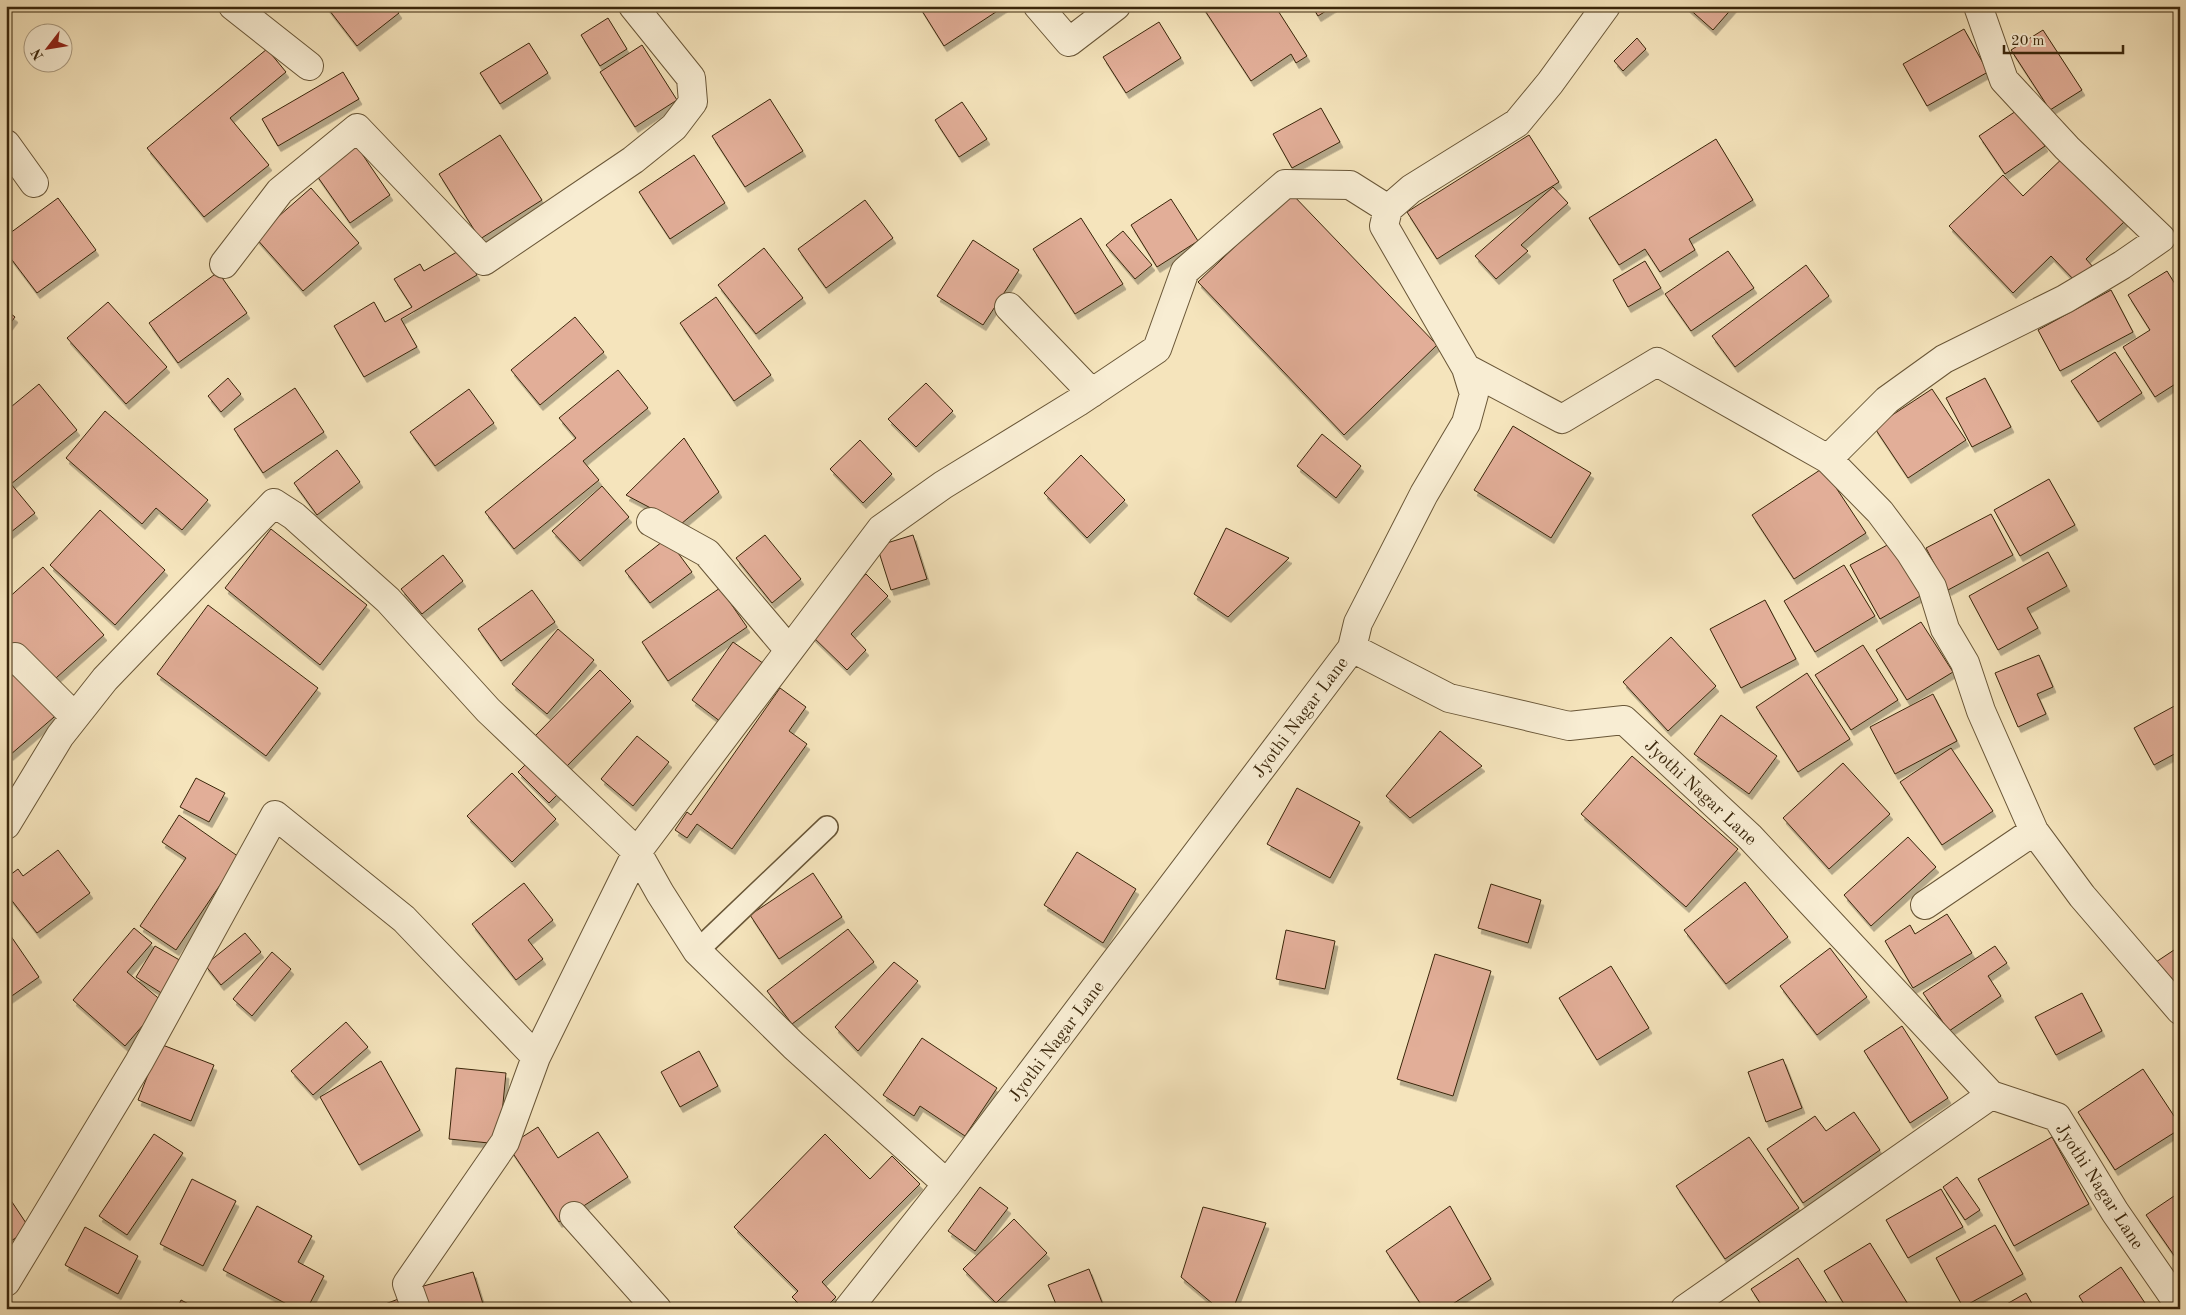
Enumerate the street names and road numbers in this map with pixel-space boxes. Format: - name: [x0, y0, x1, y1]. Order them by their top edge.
- street label: Jyothi Nagar Lane: [1250, 654, 1352, 781]
- street label: Jyothi Nagar Lane: [1641, 736, 1760, 849]
- street label: Jyothi Nagar Lane: [1006, 978, 1108, 1105]
- street label: Jyothi Nagar Lane: [2052, 1120, 2146, 1253]

